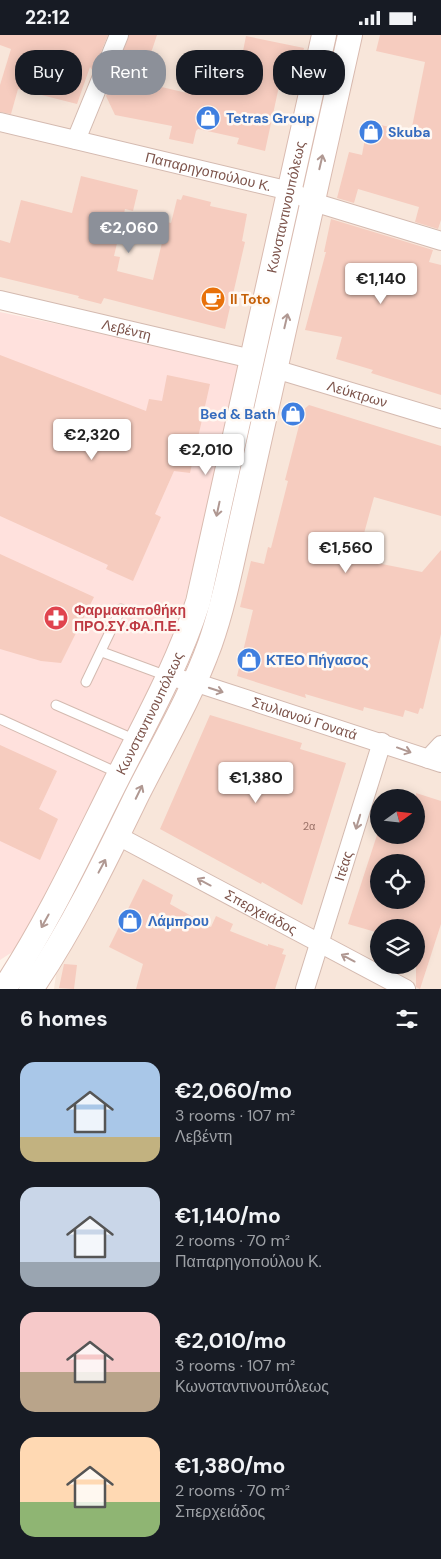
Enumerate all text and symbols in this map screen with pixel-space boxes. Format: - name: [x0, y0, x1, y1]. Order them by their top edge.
- text: 22:12: [25, 5, 70, 30]
- chip: Buy: [15, 50, 82, 95]
- chip: Rent: [92, 50, 166, 95]
- chip: Filters: [176, 50, 263, 95]
- chip: New: [273, 50, 345, 95]
- shop icon: Tetras Group: [195, 105, 221, 131]
- place label: Tetras Group: [226, 109, 315, 127]
- shop icon: Skuba: [358, 119, 384, 145]
- place label: Skuba: [388, 123, 431, 141]
- street label: Κωνσταντινουπόλεως: [262, 139, 309, 275]
- street label: Παπαρηγοπούλου Κ.: [144, 148, 273, 195]
- one-way arrow: [317, 155, 326, 171]
- pin: €2,060: [88, 211, 170, 254]
- text: €2,060: [100, 217, 158, 238]
- pin: €1,140: [340, 263, 422, 305]
- text: €1,140: [356, 268, 406, 289]
- cafe icon: Il Toto: [200, 286, 226, 312]
- place label: Il Toto: [230, 290, 271, 308]
- one-way arrow: [282, 314, 291, 330]
- street label: Λεβέντη: [100, 315, 153, 344]
- street label: Λεύκτρων: [325, 376, 389, 411]
- shop icon: Bed & Bath: [280, 401, 306, 427]
- place label: Bed & Bath: [200, 405, 276, 423]
- pin: €2,320: [51, 419, 133, 461]
- text: €2,320: [64, 424, 120, 445]
- pin: €2,010: [165, 433, 247, 476]
- text: €2,010: [179, 439, 233, 460]
- one-way arrow: [213, 500, 222, 516]
- pin: €1,560: [305, 531, 387, 574]
- text: €1,560: [319, 537, 373, 558]
- place label: Φαρμακαποθήκη ΠΡΟ.ΣΥ.ΦΑ.Π.Ε.: [74, 601, 186, 635]
- pharmacy icon: Φαρμακαποθήκη ΠΡΟ.ΣΥ.ΦΑ.Π.Ε.: [43, 605, 69, 631]
- shop icon: ΚΤΕΟ Πήγασος: [236, 647, 262, 673]
- street label: Κωνσταντινουπόλεως: [112, 649, 187, 778]
- place label: ΚΤΕΟ Πήγασος: [266, 651, 369, 669]
- one-way arrow: [208, 685, 224, 695]
- street label: Στυλιανού Γονατά: [250, 693, 360, 744]
- one-way arrow: [396, 746, 412, 755]
- pin: €1,380: [215, 761, 297, 804]
- text: €1,380: [229, 767, 283, 788]
- one-way arrow: [135, 785, 144, 800]
- north arrow: [370, 789, 425, 844]
- map controls: [370, 789, 425, 974]
- one-way arrow: [352, 814, 362, 830]
- house number: 2α: [303, 819, 316, 833]
- street label: Ιτέας: [330, 848, 357, 883]
- button: locate: [370, 854, 425, 909]
- one-way arrow: [97, 858, 107, 873]
- one-way arrow: [197, 877, 212, 886]
- street label: Σπερχειάδος: [222, 886, 300, 939]
- shop icon: Λάμπρου: [117, 908, 143, 934]
- place label: Λάμπρου: [148, 912, 209, 930]
- one-way arrow: [40, 914, 50, 928]
- button: layers: [370, 919, 425, 974]
- one-way arrow: [340, 953, 355, 963]
- text: 6 homes: [20, 1005, 108, 1033]
- icon: filters: [393, 1005, 421, 1033]
- text: €2,060/mo: [175, 1077, 292, 1105]
- icon: home: [60, 1082, 120, 1142]
- text: 3 rooms · 107 m²: [175, 1105, 295, 1126]
- text: Λεβέντη: [175, 1126, 232, 1147]
- text: €1,140/mo: [175, 1202, 281, 1230]
- icon: home: [60, 1207, 120, 1267]
- text: 2 rooms · 70 m²: [175, 1230, 290, 1251]
- text: Παπαρηγοπούλου Κ.: [175, 1251, 322, 1272]
- text: €2,010/mo: [175, 1327, 286, 1355]
- icon: home: [60, 1332, 120, 1392]
- text: 3 rooms · 107 m²: [175, 1355, 295, 1376]
- text: Κωνσταντινουπόλεως: [175, 1376, 329, 1397]
- text: €1,380/mo: [175, 1452, 285, 1480]
- icon: home: [60, 1457, 120, 1517]
- text: 2 rooms · 70 m²: [175, 1480, 290, 1501]
- text: Σπερχειάδος: [175, 1501, 265, 1522]

